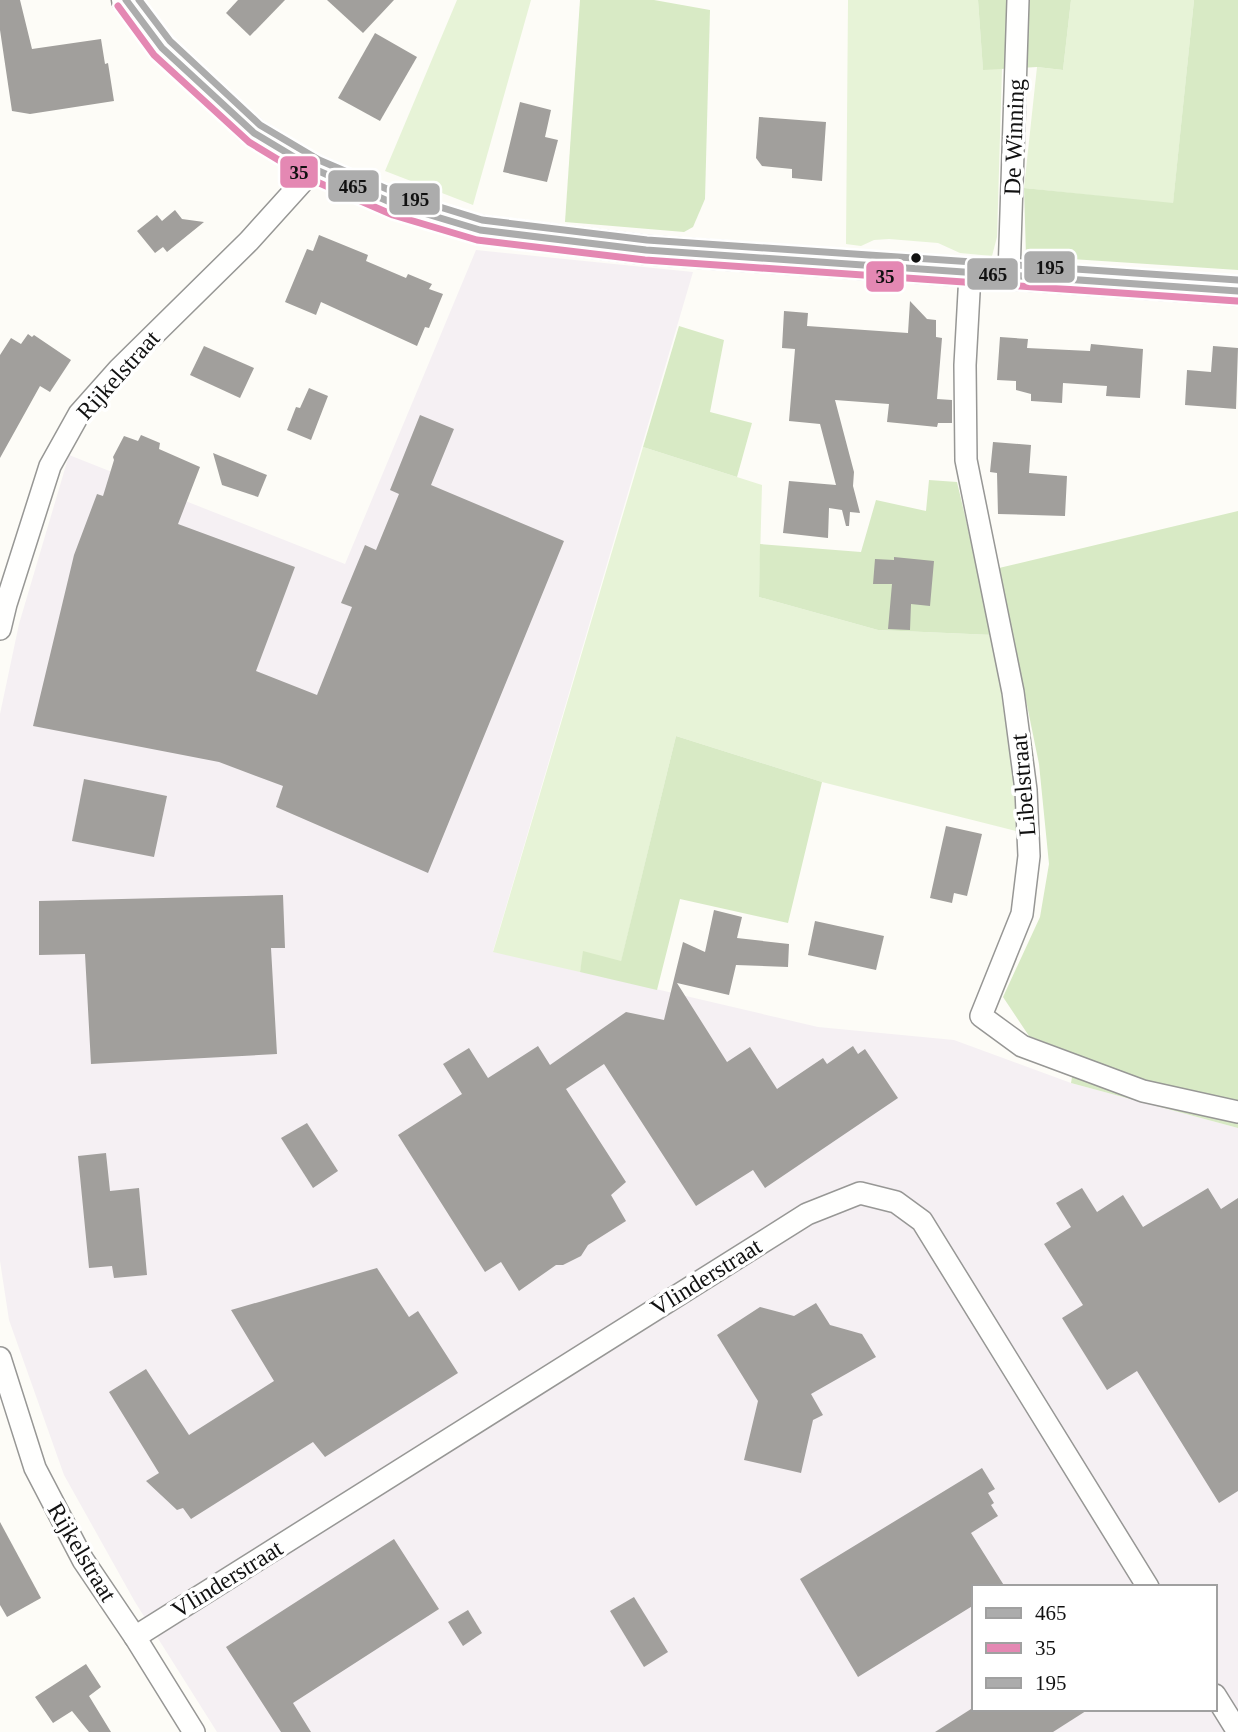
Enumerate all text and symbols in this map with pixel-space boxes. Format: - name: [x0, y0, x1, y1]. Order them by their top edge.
- street label: De Winning: [999, 78, 1029, 196]
- line badge: 35: [279, 155, 319, 189]
- text: 35: [290, 162, 309, 183]
- line badge: 465: [327, 169, 380, 203]
- text: 465: [339, 176, 367, 197]
- line badge: 195: [388, 182, 441, 216]
- text: 195: [401, 189, 429, 210]
- line badge: 195: [1023, 250, 1076, 284]
- unlabelled marker: [909, 251, 923, 265]
- line badge: 465: [966, 257, 1019, 291]
- text: 195: [1036, 257, 1064, 278]
- line badge: 35: [865, 260, 905, 293]
- text: 465: [979, 264, 1007, 285]
- text: 35: [876, 266, 895, 287]
- street label: Rijkelstraat: [71, 325, 165, 425]
- street label: Libelstraat: [1006, 732, 1040, 837]
- street label: Vlinderstraat: [646, 1233, 766, 1321]
- street label: Rijkelstraat: [42, 1498, 122, 1606]
- street label: Vlinderstraat: [167, 1535, 287, 1623]
- legend: [972, 1585, 1217, 1711]
- text: 465: [1035, 1601, 1067, 1625]
- text: 35: [1035, 1636, 1056, 1660]
- text: 195: [1035, 1671, 1067, 1695]

